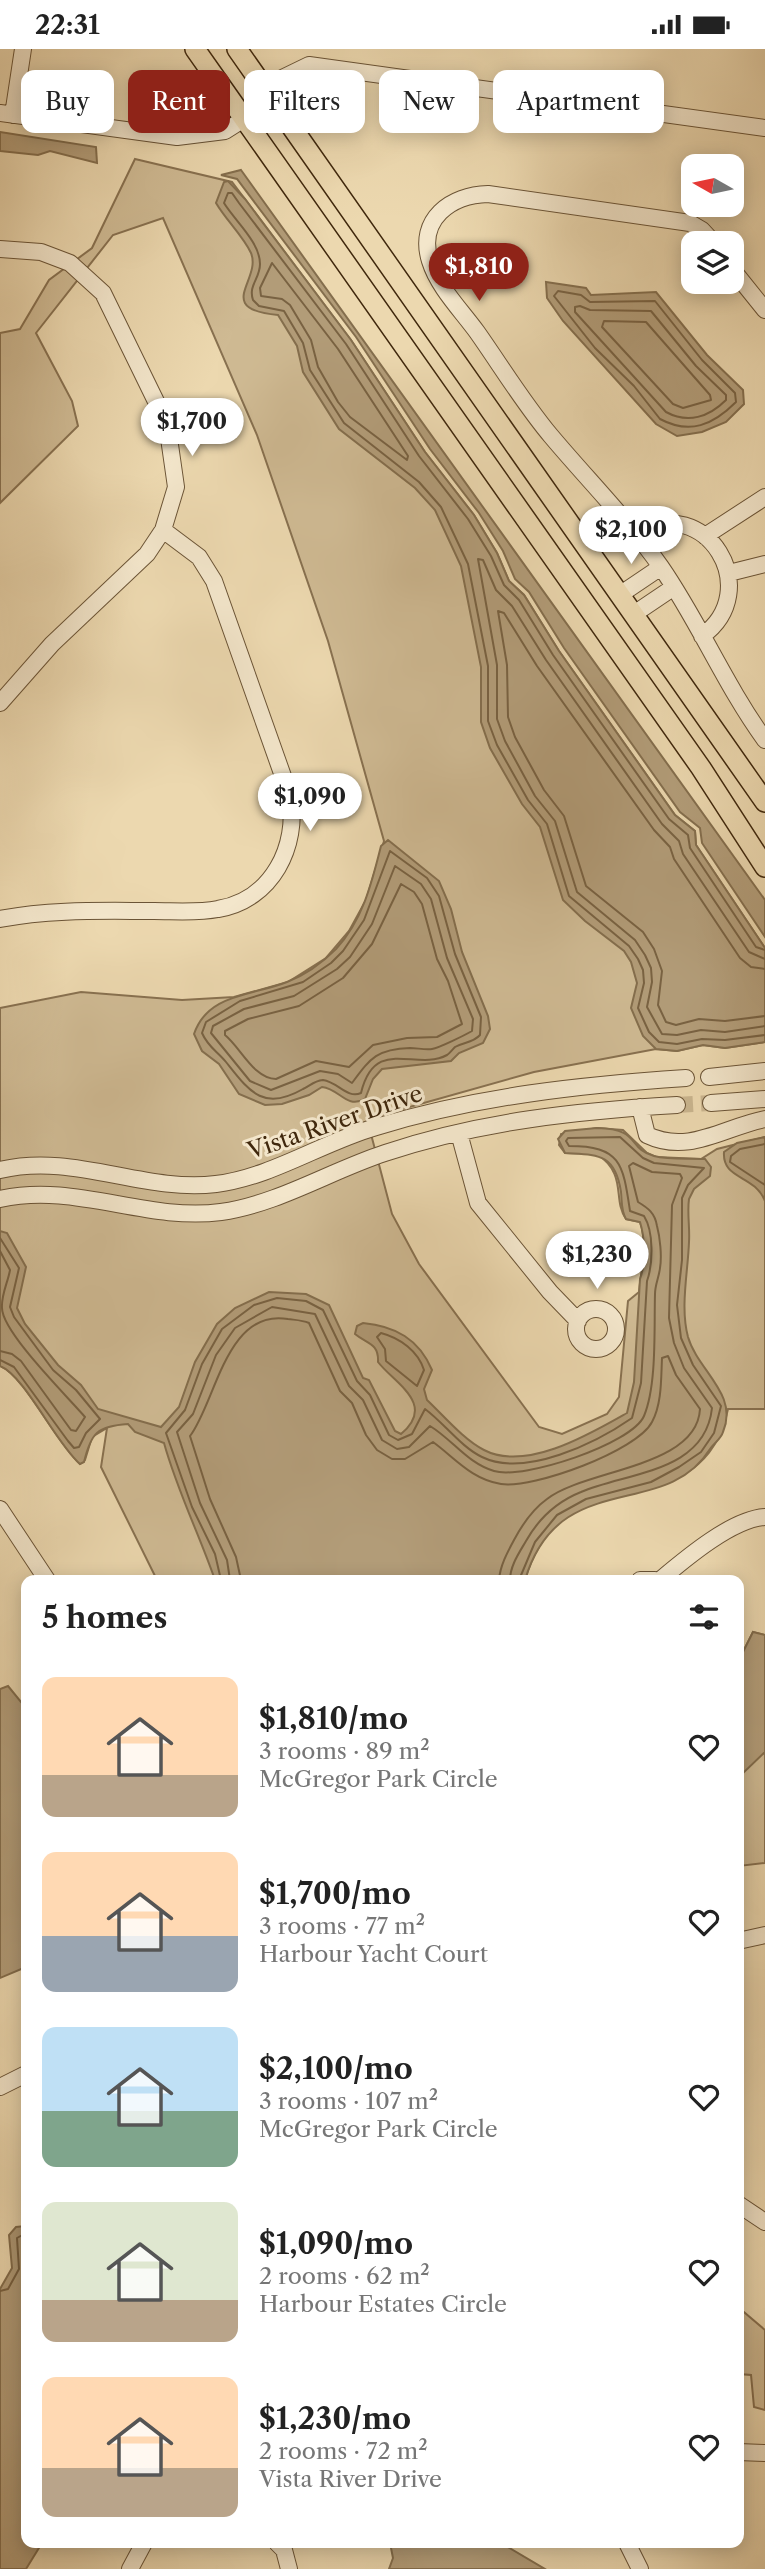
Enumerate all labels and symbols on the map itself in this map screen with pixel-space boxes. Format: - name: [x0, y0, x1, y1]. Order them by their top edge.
- north arrow: [681, 154, 744, 217]
- pin: $1,810: [422, 243, 536, 303]
- pin: $1,700: [135, 399, 249, 458]
- pin: $2,100: [574, 507, 688, 566]
- pin: $1,090: [253, 773, 367, 833]
- street label: Vista River Drive: [243, 1079, 426, 1165]
- pin: $1,230: [540, 1231, 654, 1291]

